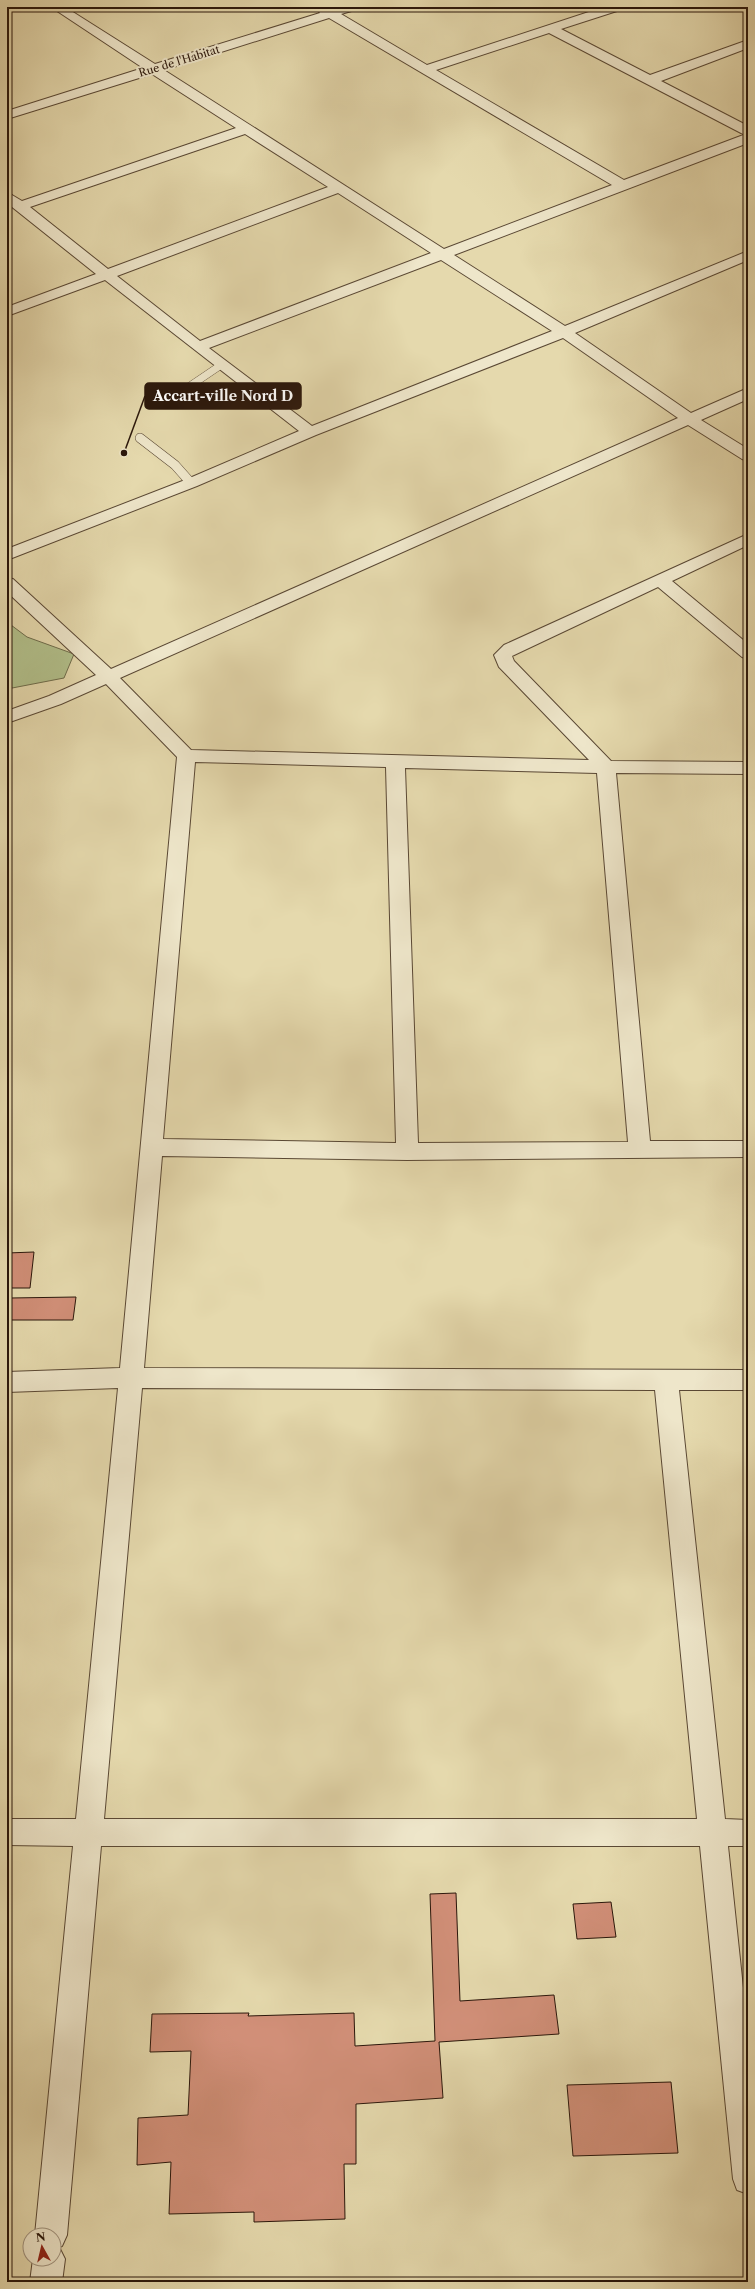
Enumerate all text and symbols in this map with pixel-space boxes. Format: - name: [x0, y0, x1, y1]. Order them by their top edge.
- street label: Rue de l'Habitat: [137, 42, 221, 80]
- callout: Accart-ville Nord D: [145, 383, 301, 409]
- text: Accart-ville Nord D: [152, 387, 293, 405]
- north arrow: [22, 2227, 62, 2267]
- text: N: [35, 2229, 47, 2245]

